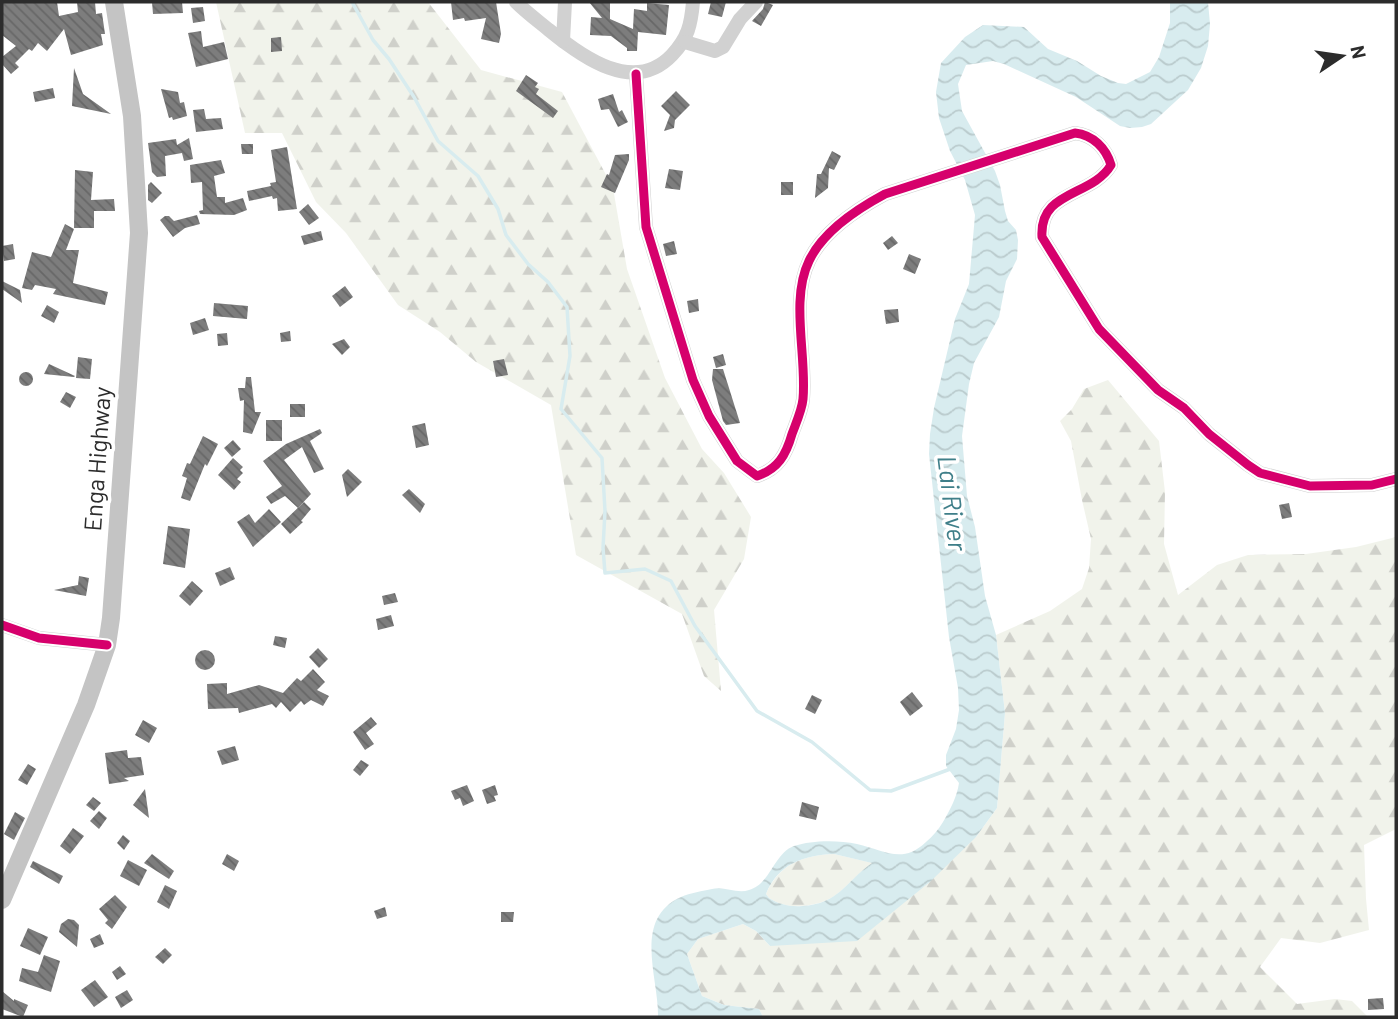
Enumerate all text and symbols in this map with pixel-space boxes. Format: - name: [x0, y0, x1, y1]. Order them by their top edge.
- north arrow: [1307, 21, 1377, 91]
- text: N: [1346, 43, 1372, 61]
- street label: Enga Highway: [77, 386, 116, 532]
- water label: Lai River: [932, 453, 975, 553]

